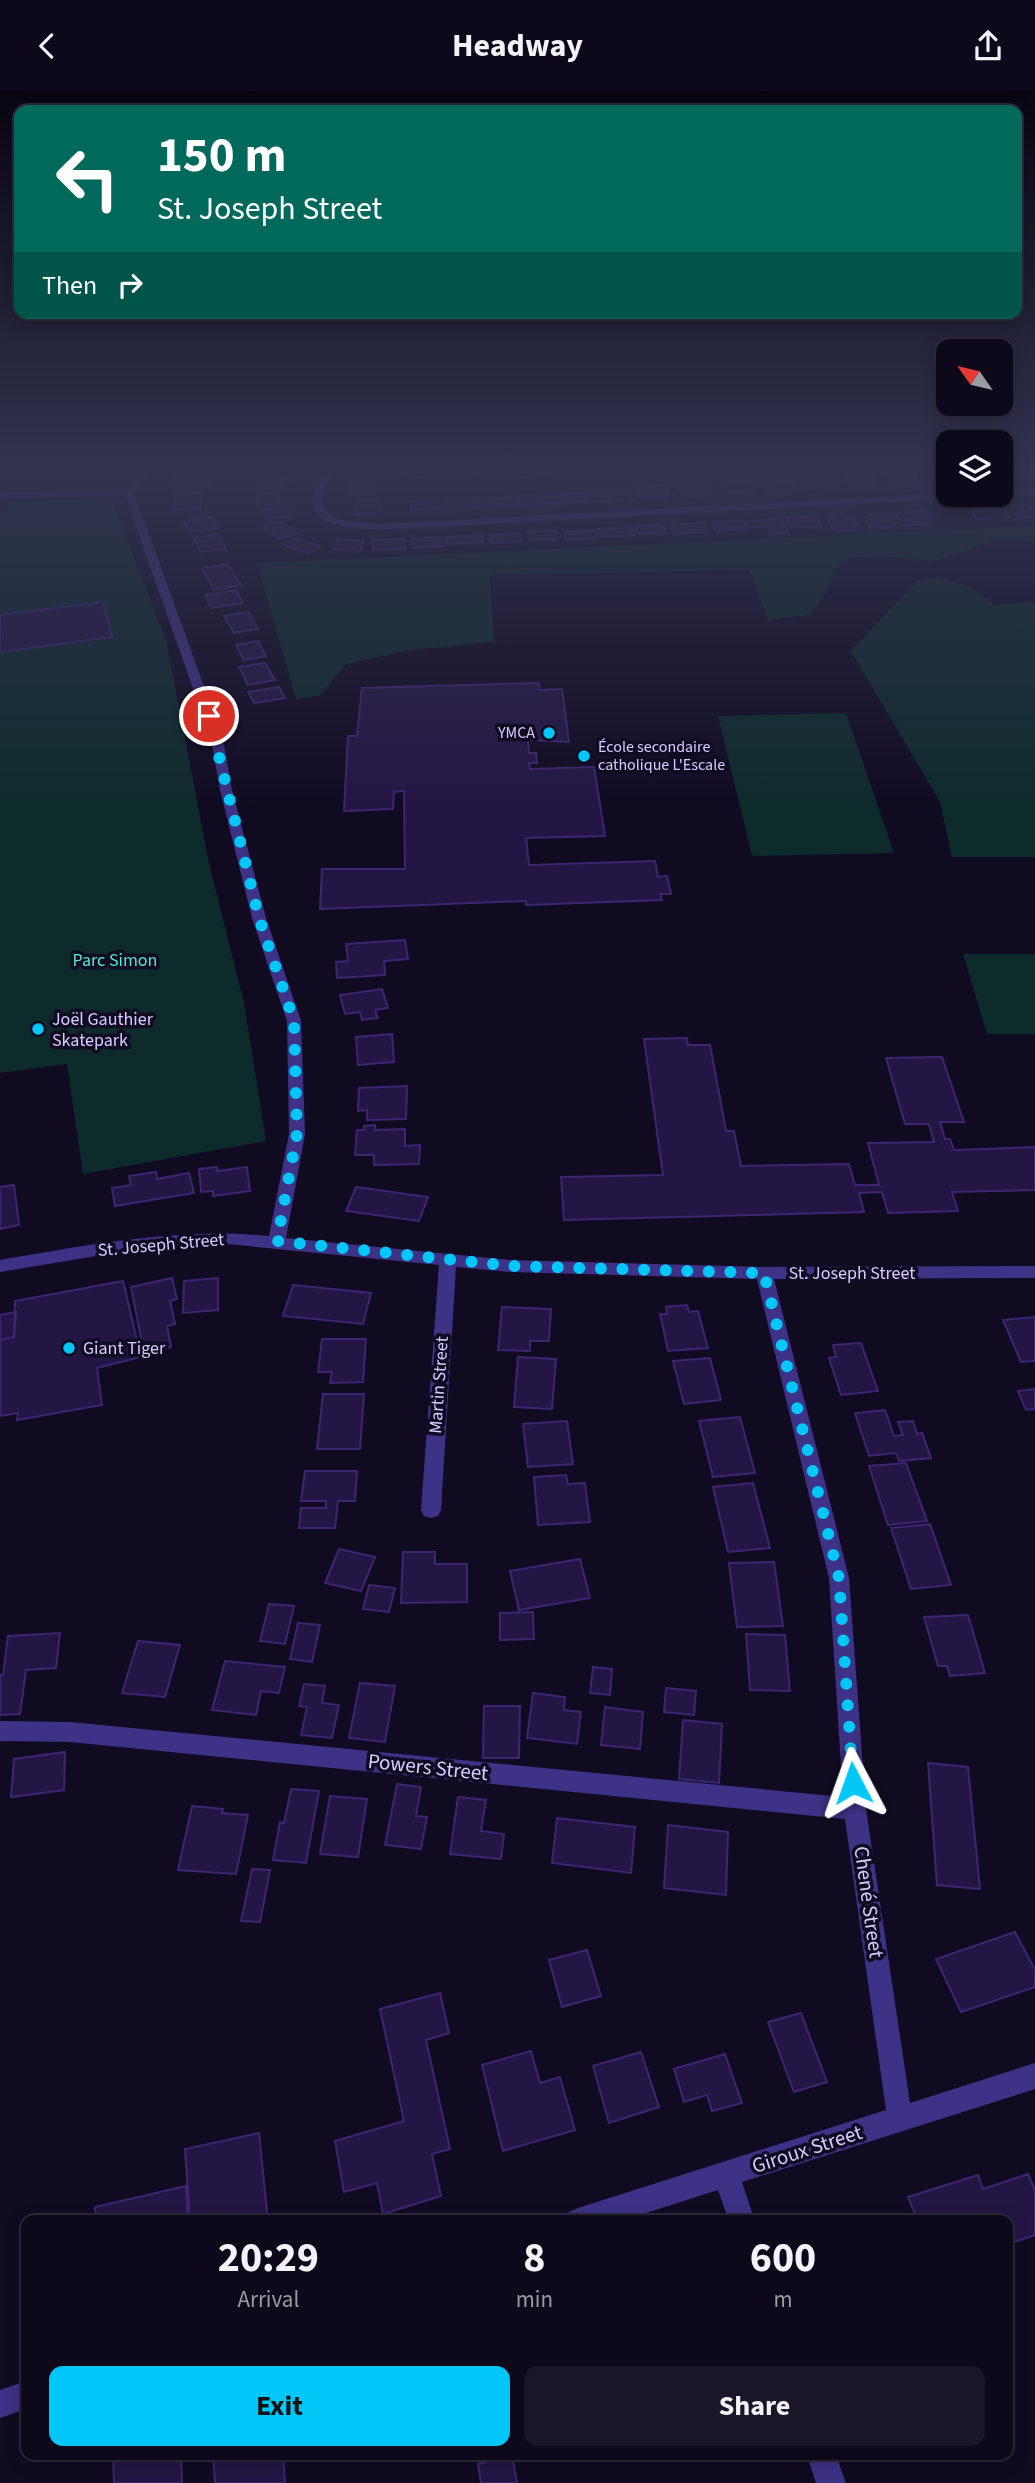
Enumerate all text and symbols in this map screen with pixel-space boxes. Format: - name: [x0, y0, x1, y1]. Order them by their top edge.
- text: Headway: [452, 23, 583, 69]
- icon: back: [28, 27, 66, 65]
- icon: share: [969, 27, 1007, 65]
- text: 150 m: [157, 121, 286, 191]
- icon: left: [42, 133, 133, 224]
- text: St. Joseph Street: [157, 186, 382, 232]
- icon: right: [111, 266, 149, 304]
- text: Then: [42, 267, 97, 304]
- north arrow: [936, 339, 1013, 417]
- map controls: [936, 339, 1013, 507]
- button: layers: [936, 430, 1013, 507]
- pin: [179, 686, 239, 746]
- icon: arrive: [190, 697, 228, 735]
- place label: YMCA: [497, 722, 535, 744]
- marker: YMCA: [541, 725, 557, 741]
- place label: École secondaire catholique L'Escale: [598, 736, 725, 776]
- marker: École secondaire catholique L'Escale: [576, 748, 592, 764]
- park label: Parc Simon: [73, 948, 157, 973]
- place label: Joël Gauthier Skatepark: [52, 1007, 154, 1053]
- marker: Joël Gauthier Skatepark: [30, 1021, 46, 1037]
- street label: St. Joseph Street: [97, 1227, 225, 1263]
- street label: St. Joseph Street: [789, 1261, 915, 1286]
- place label: Giant Tiger: [83, 1336, 166, 1361]
- street label: Martin Street: [423, 1336, 455, 1434]
- marker: Giant Tiger: [61, 1340, 77, 1356]
- street label: Powers Street: [366, 1746, 490, 1788]
- position arrow: [816, 1746, 890, 1820]
- street label: Chené Street: [846, 1844, 892, 1960]
- street label: Giroux Street: [748, 2117, 866, 2181]
- text: 20:29: [218, 2228, 319, 2288]
- text: 8: [523, 2228, 545, 2288]
- text: 600: [750, 2228, 816, 2288]
- text: Arrival: [237, 2283, 299, 2316]
- text: min: [516, 2283, 553, 2316]
- text: m: [773, 2283, 793, 2316]
- button: Exit: [49, 2366, 510, 2446]
- button: Share: [524, 2366, 985, 2446]

